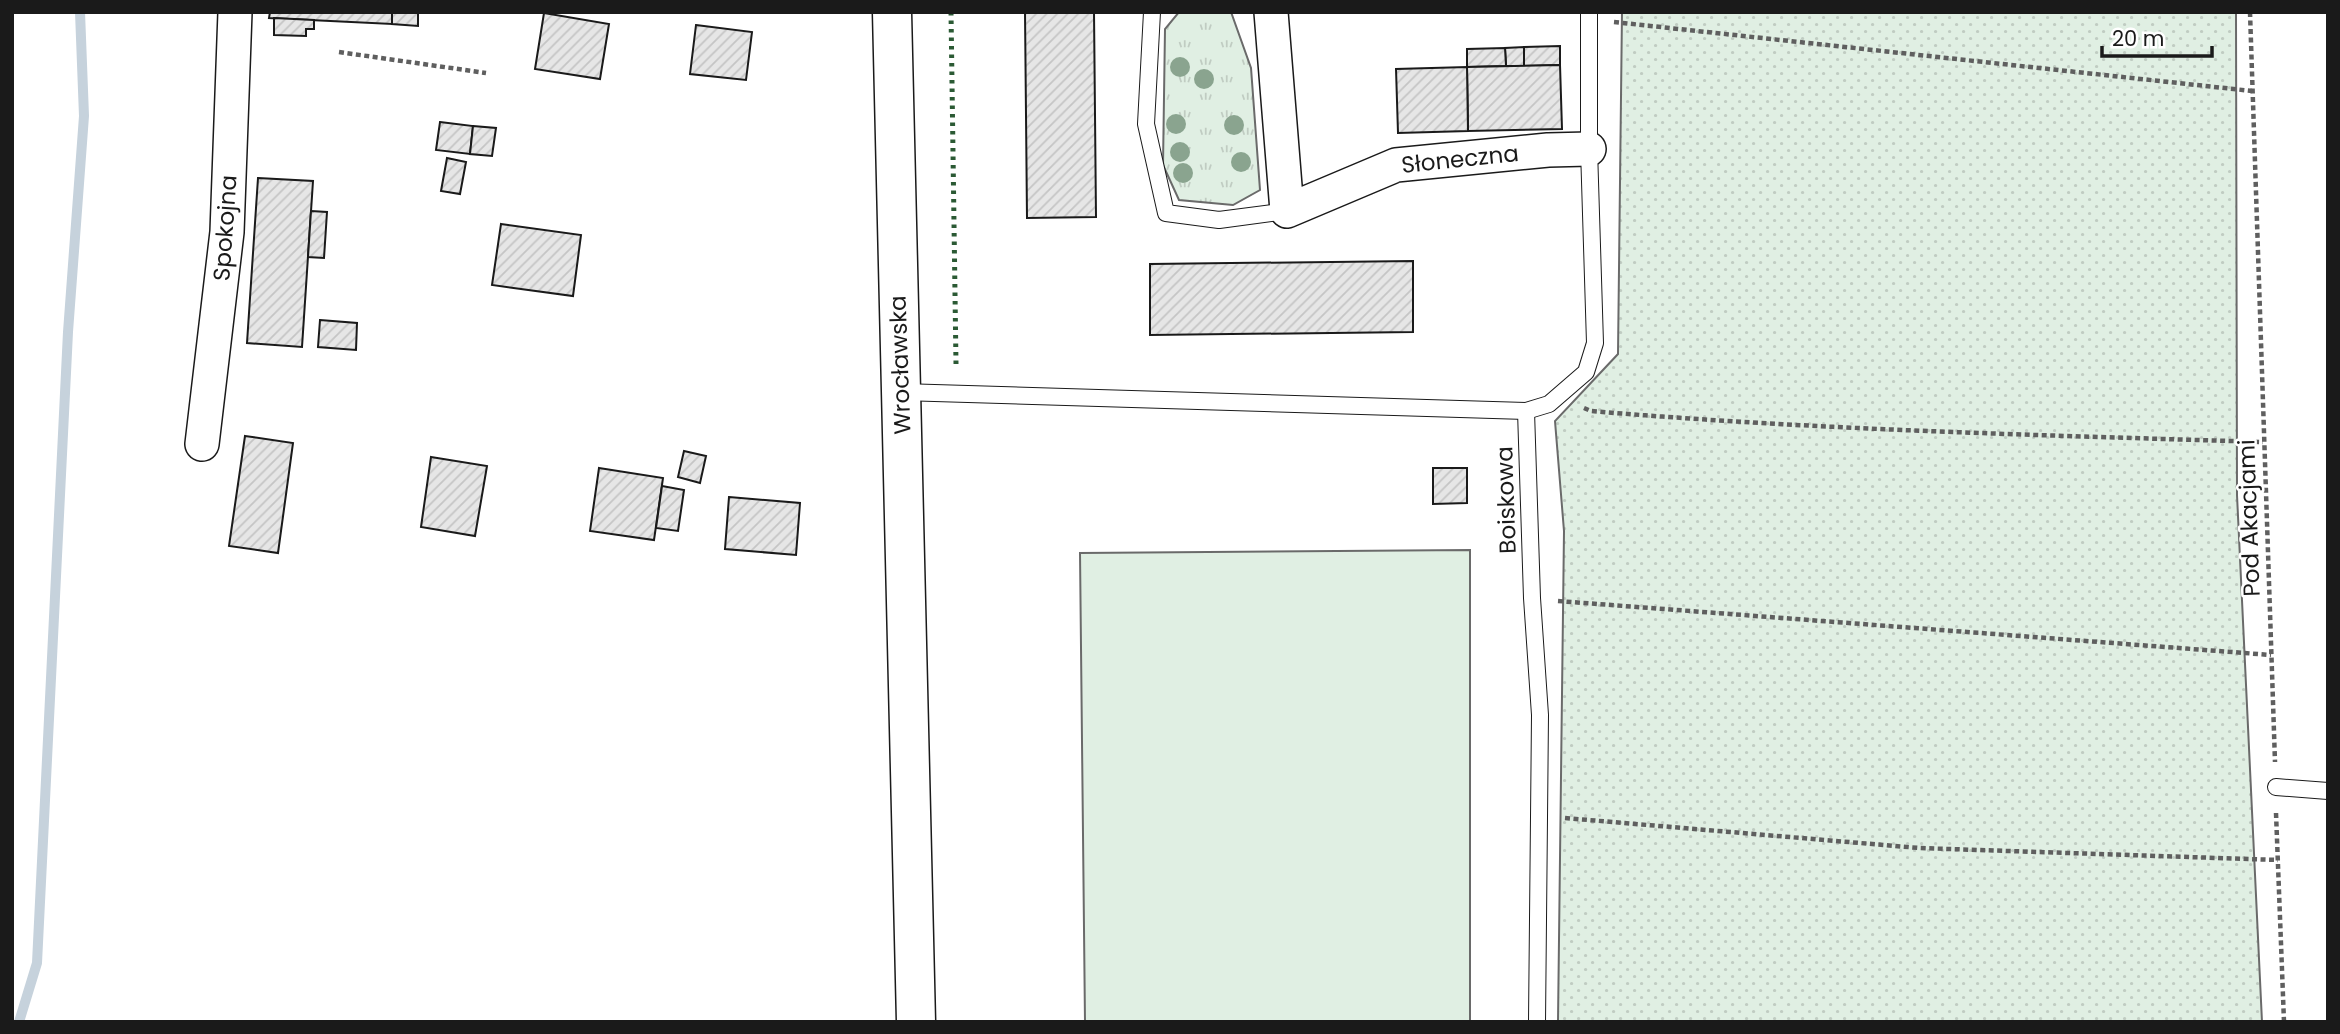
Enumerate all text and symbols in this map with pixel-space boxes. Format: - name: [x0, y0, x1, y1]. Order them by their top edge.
- scale bar: [2102, 14, 2212, 58]
- text: 20 m: [2112, 24, 2165, 53]
- street label: Słoneczna: [1400, 137, 1520, 181]
- street label: Spokojna: [205, 174, 245, 282]
- street label: Wrocławska: [882, 295, 918, 435]
- street label: Pod Akacjami: [2230, 439, 2268, 597]
- street label: Boiskowa: [1488, 446, 1524, 554]

